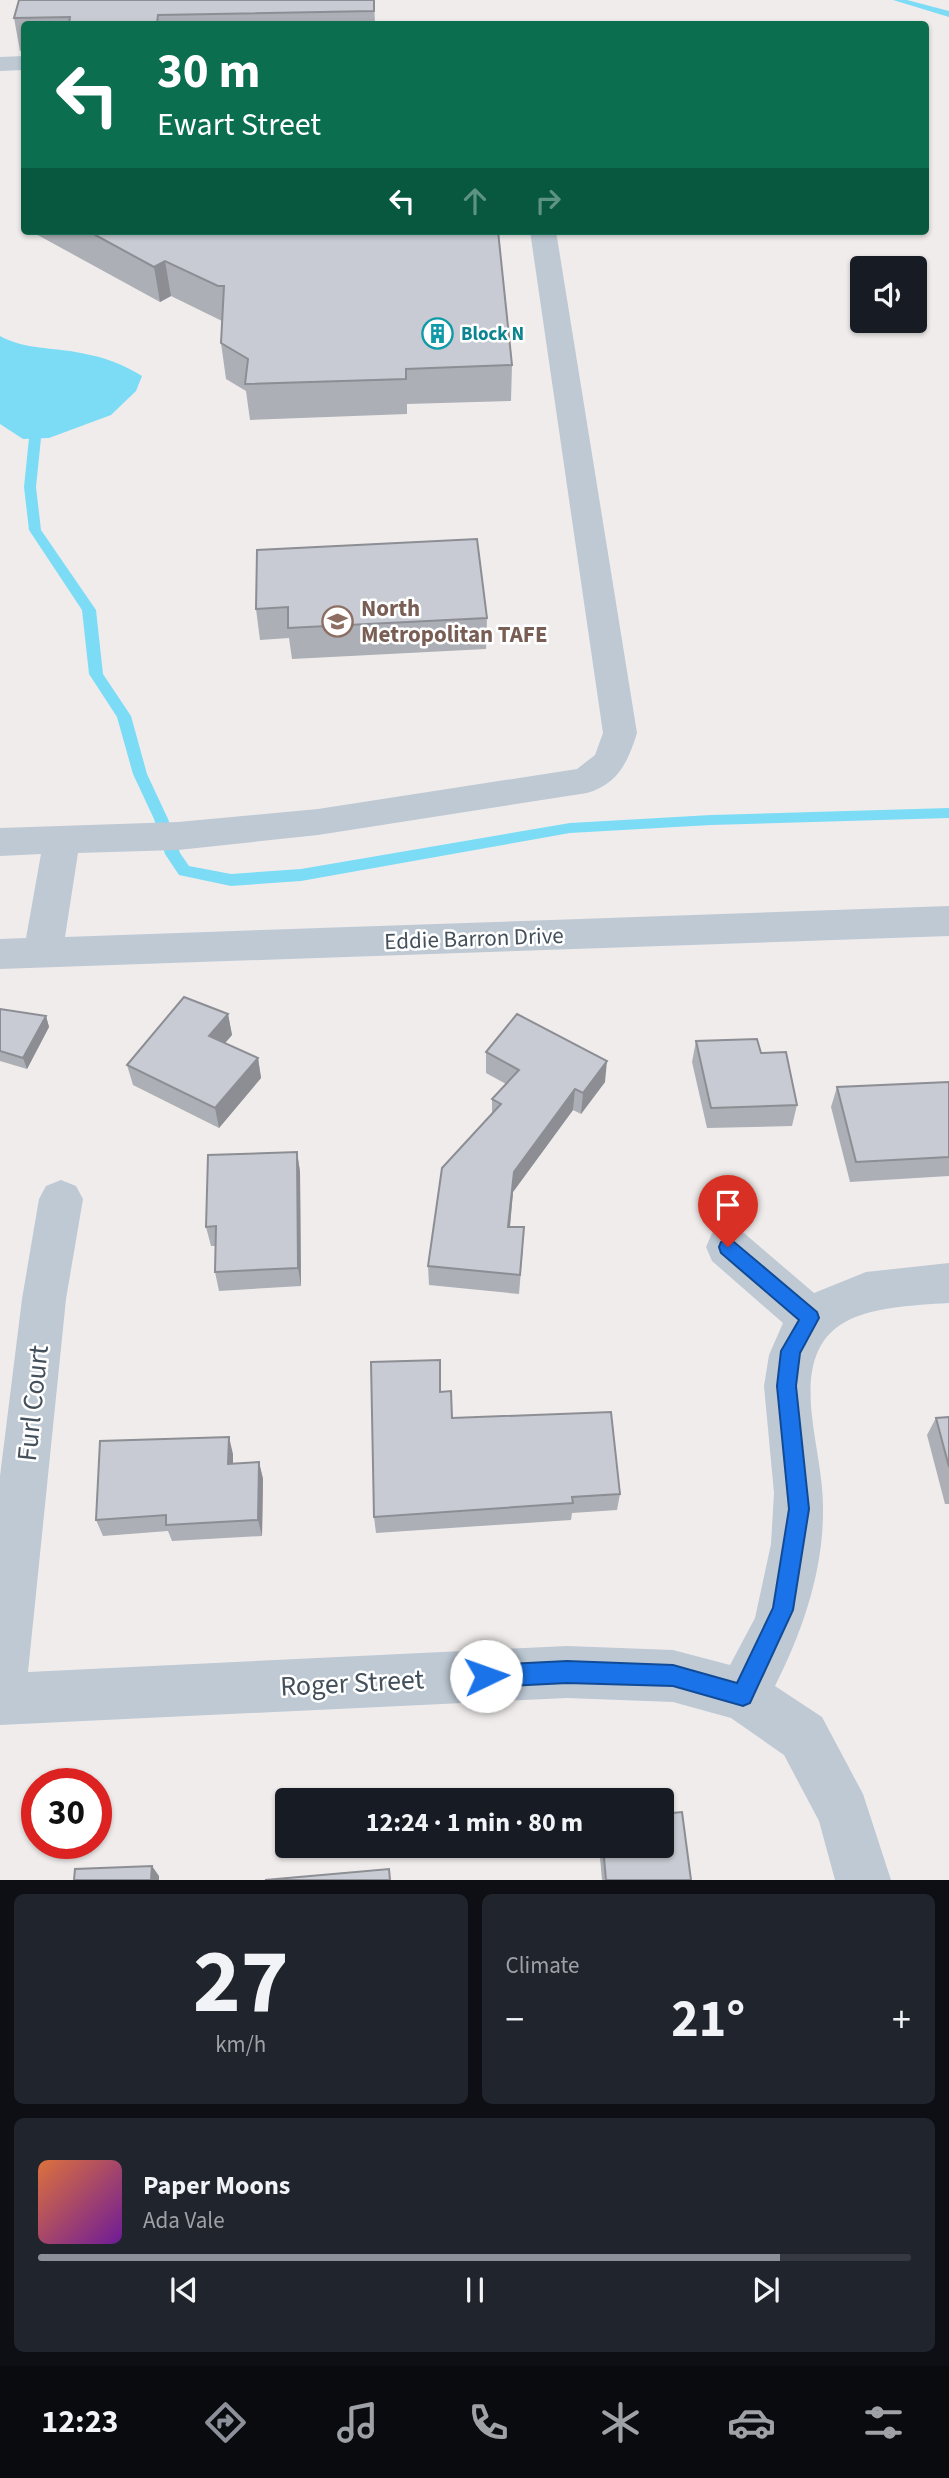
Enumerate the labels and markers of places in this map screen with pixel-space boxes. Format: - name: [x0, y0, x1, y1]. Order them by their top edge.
- building icon: Block N: [421, 316, 455, 350]
- place label: Block N: [461, 321, 524, 348]
- place label: North Metropolitan TAFE: [361, 592, 548, 651]
- school or university icon: North Metropolitan TAFE: [321, 604, 355, 638]
- pin: [698, 1175, 758, 1247]

